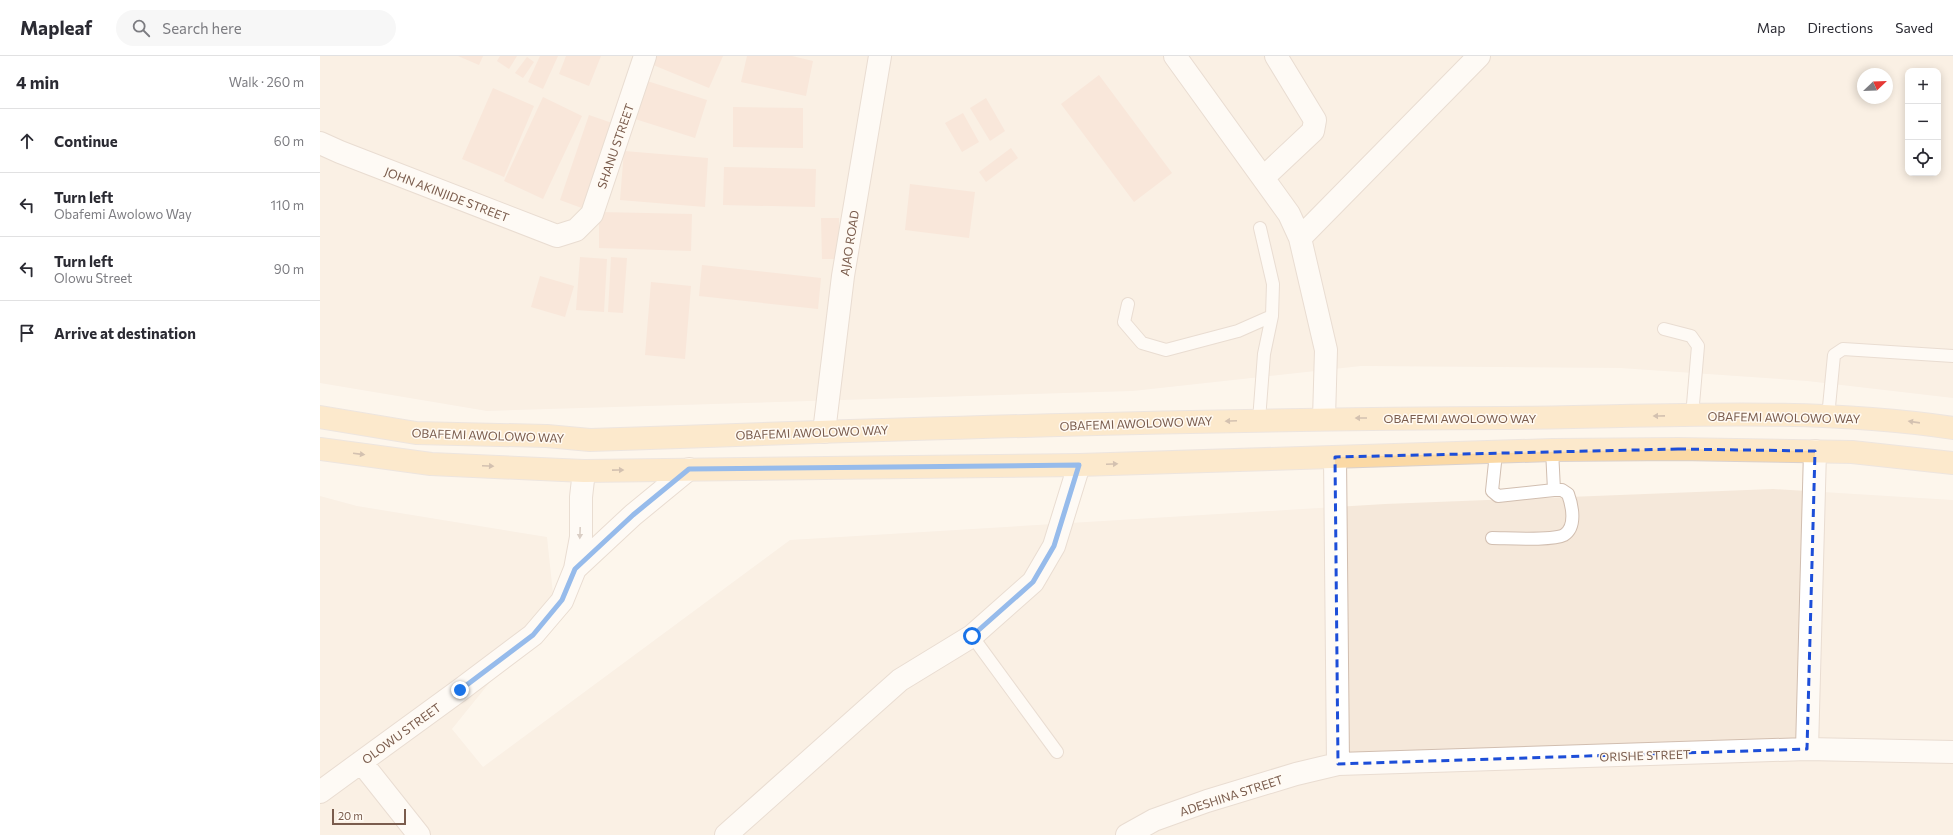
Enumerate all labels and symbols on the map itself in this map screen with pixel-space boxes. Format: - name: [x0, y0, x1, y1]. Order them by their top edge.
- north arrow: [1857, 68, 1893, 104]
- street label: SHANU STREET: [594, 101, 636, 190]
- street label: JOHN AKINJIDE STREET: [383, 164, 511, 225]
- street label: AJAO ROAD: [837, 209, 862, 277]
- street label: OBAFEMI AWOLOWO WAY: [1707, 409, 1861, 425]
- street label: OBAFEMI AWOLOWO WAY: [1384, 411, 1537, 425]
- street label: OBAFEMI AWOLOWO WAY: [1059, 413, 1213, 433]
- one-way arrow: [1652, 413, 1665, 419]
- one-way arrow: [1354, 415, 1367, 421]
- one-way arrow: [1224, 418, 1237, 424]
- one-way arrow: [1908, 419, 1920, 425]
- street label: OBAFEMI AWOLOWO WAY: [735, 422, 889, 442]
- street label: OBAFEMI AWOLOWO WAY: [411, 425, 565, 445]
- one-way arrow: [353, 451, 365, 457]
- one-way arrow: [1106, 460, 1118, 467]
- one-way arrow: [482, 463, 494, 470]
- one-way arrow: [612, 467, 625, 473]
- one-way arrow: [577, 527, 584, 539]
- route start: [963, 627, 981, 645]
- route end: [451, 681, 469, 699]
- street label: OLOWU STREET: [359, 700, 443, 766]
- street label: ORISHE STREET: [1599, 746, 1691, 764]
- street label: ADESHINA STREET: [1178, 772, 1285, 818]
- scale bar: [332, 807, 406, 826]

